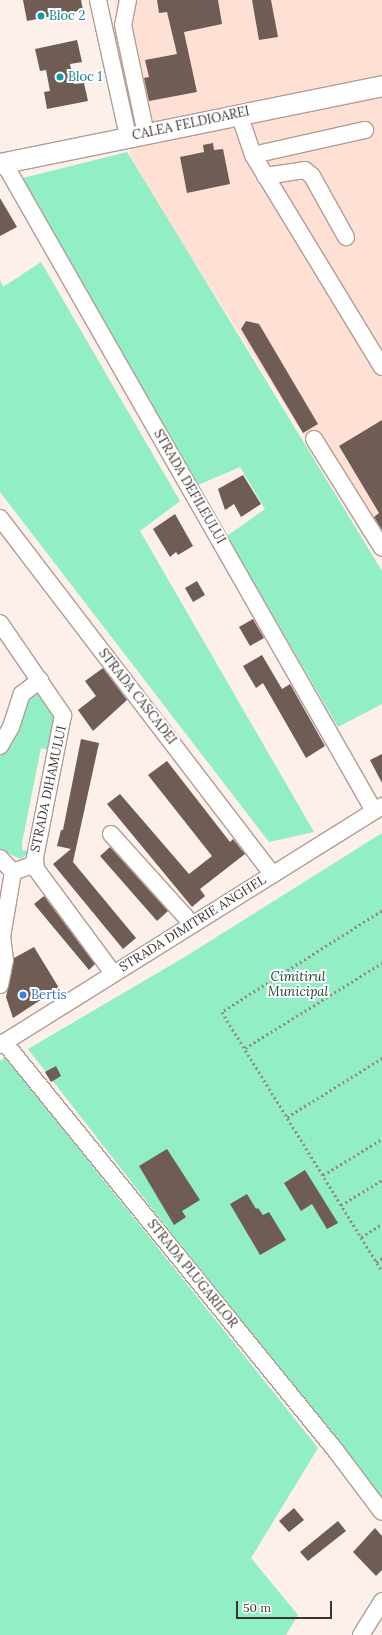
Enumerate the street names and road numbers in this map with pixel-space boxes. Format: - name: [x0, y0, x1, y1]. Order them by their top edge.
- street label: CALEA FELDIOAREI: [131, 104, 251, 144]
- street label: STRADA DEFILEULUI: [150, 427, 228, 547]
- street label: STRADA CASCADEI: [95, 646, 179, 748]
- street label: STRADA DIHAMULUI: [28, 724, 70, 854]
- street label: STRADA DIMITRIE ANGHEL: [117, 872, 269, 976]
- street label: STRADA PLUGARILOR: [144, 1217, 240, 1331]

